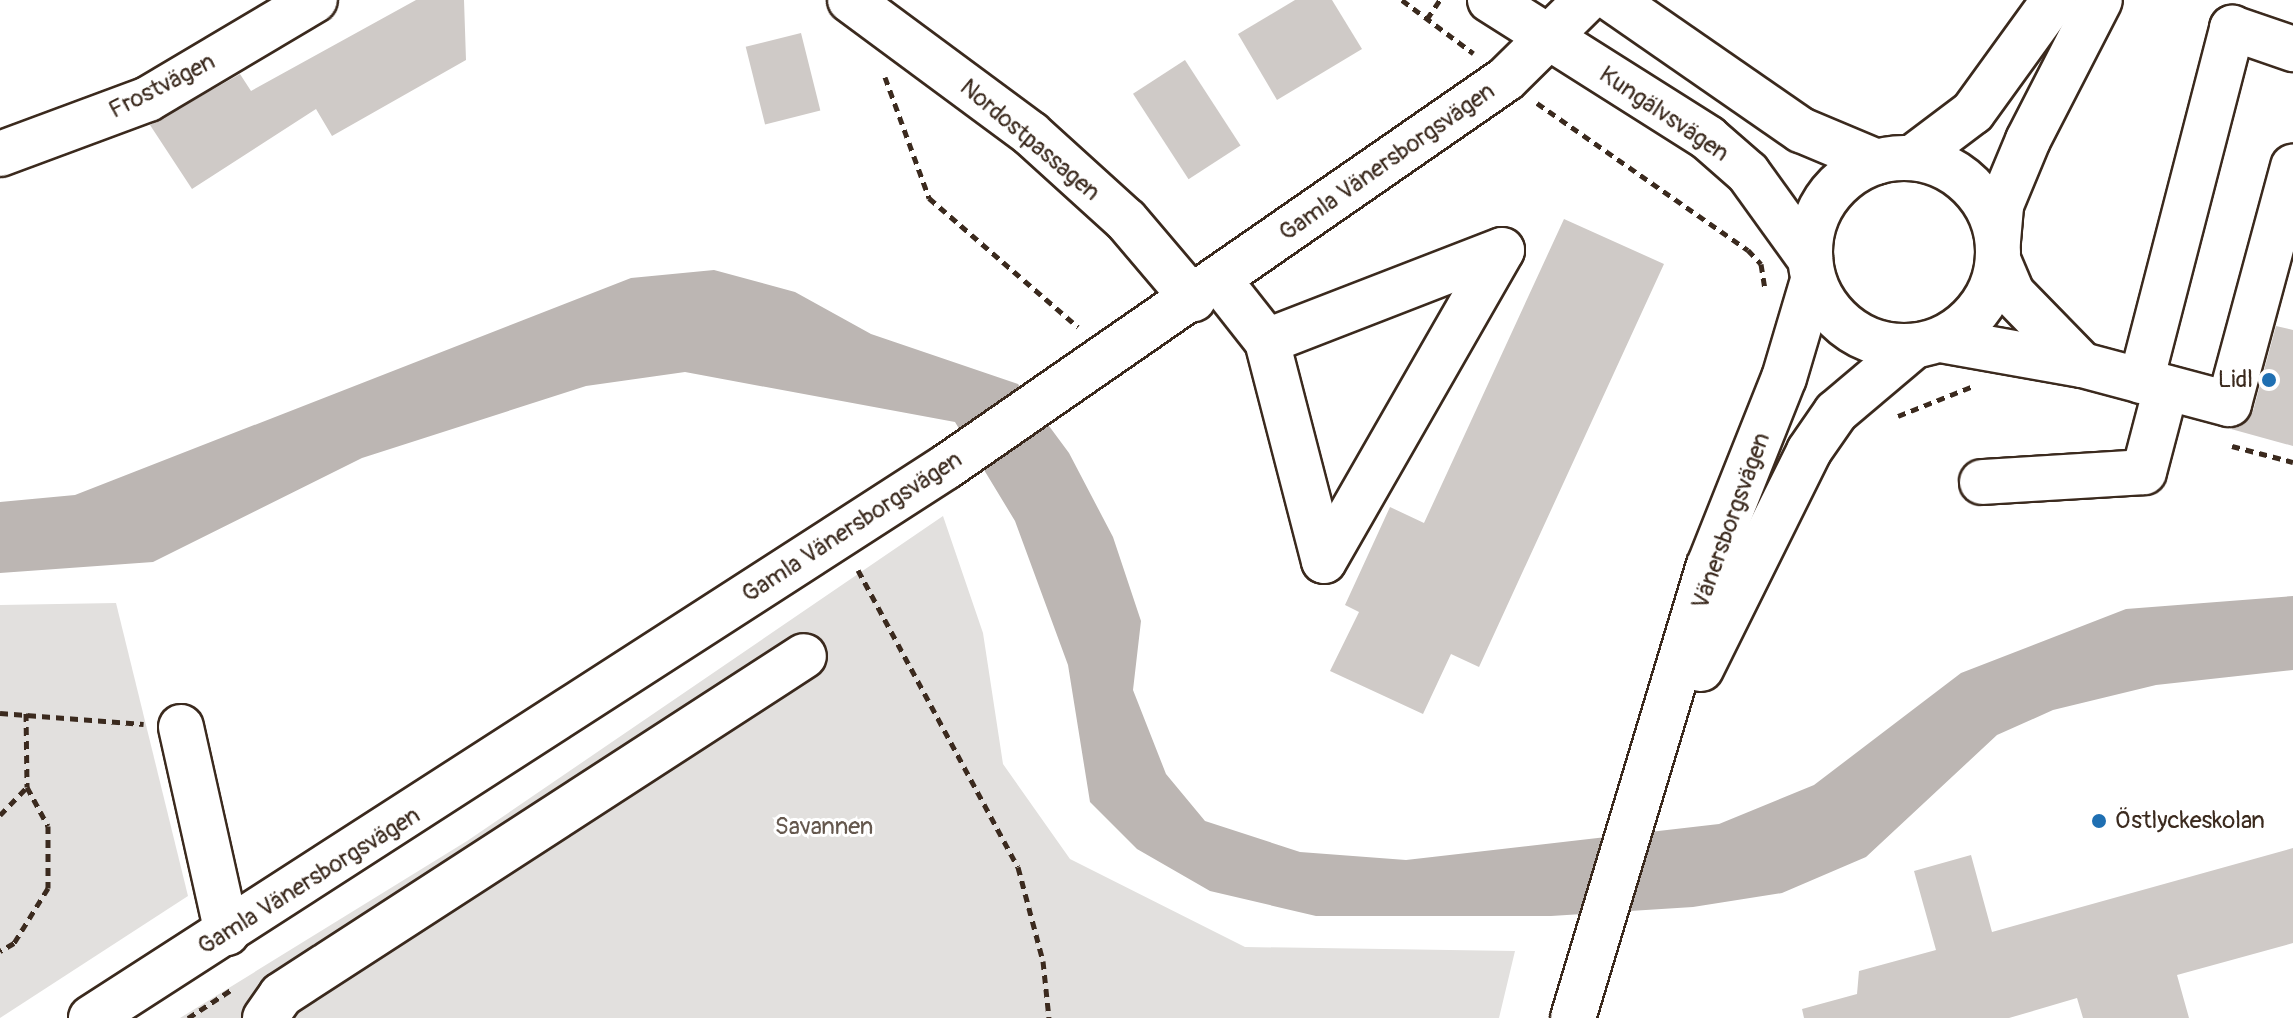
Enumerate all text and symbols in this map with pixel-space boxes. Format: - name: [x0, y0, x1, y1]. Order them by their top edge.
- street label: Frostvägen: [104, 47, 220, 125]
- street label: Kungälvsvägen: [1594, 60, 1734, 168]
- street label: Nordostpassagen: [954, 73, 1106, 207]
- street label: Gamla Vänersborgsvägen: [1274, 77, 1500, 247]
- place label: Lidl: [2218, 366, 2253, 394]
- marker: Lidl: [2260, 371, 2278, 389]
- street label: Vänersborgsvägen: [1686, 429, 1776, 613]
- street label: Gamla Vänersborgsvägen: [737, 445, 967, 609]
- street label: Gamla Vänersborgsvägen: [193, 801, 425, 961]
- place label: Östlyckeskolan: [2115, 807, 2265, 835]
- marker: Östlyckeskolan: [2090, 812, 2108, 830]
- park label: Savannen: [775, 813, 873, 841]

